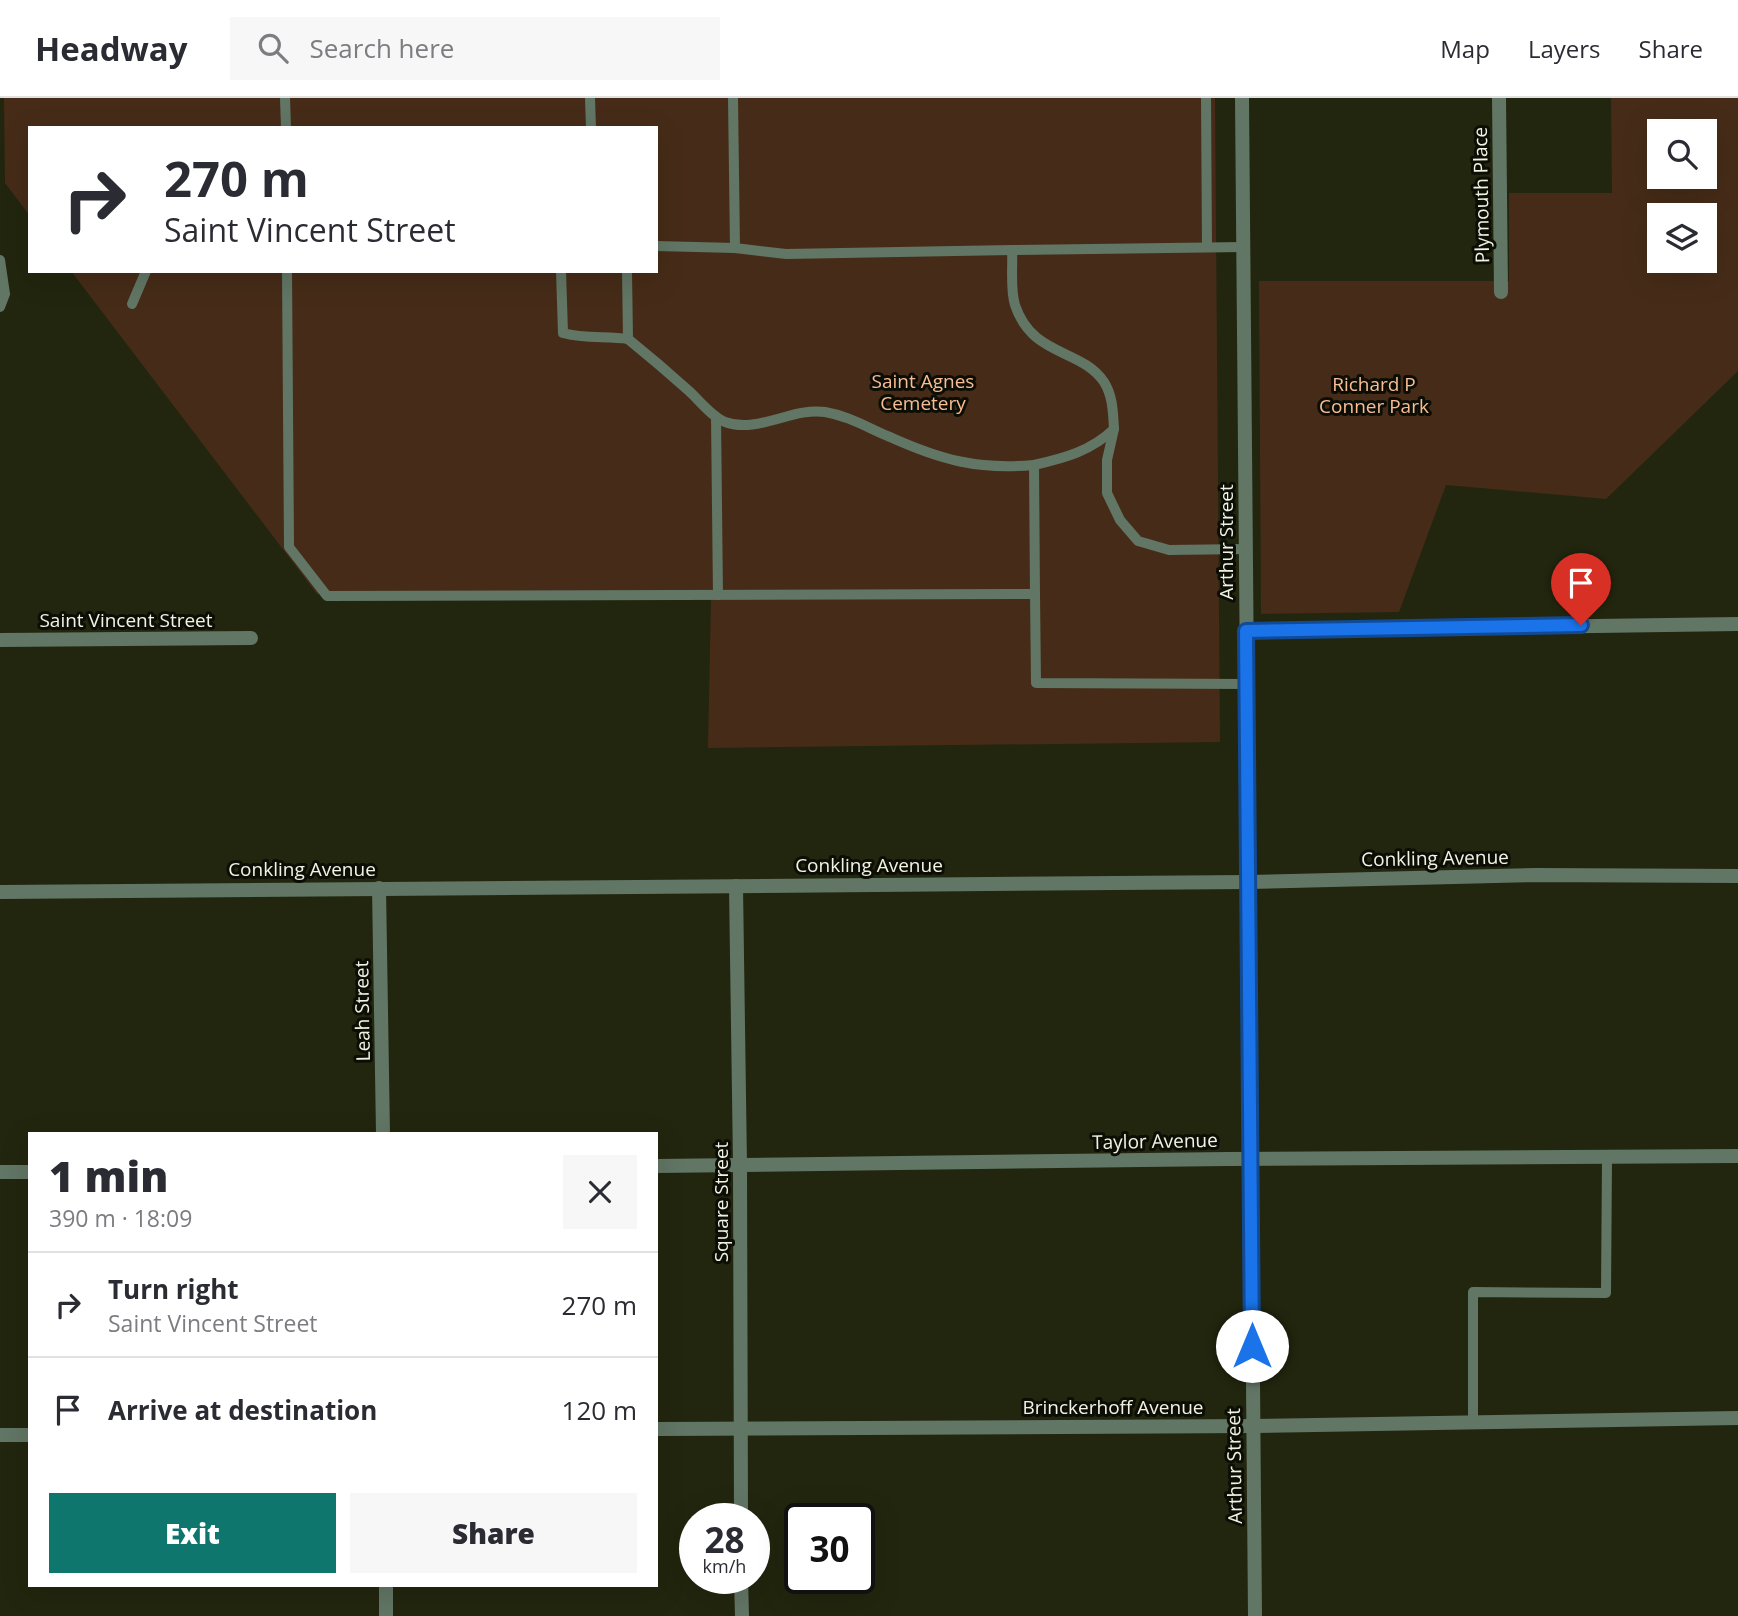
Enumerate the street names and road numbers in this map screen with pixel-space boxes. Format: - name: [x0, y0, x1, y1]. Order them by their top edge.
- street label: Plymouth Place: [1467, 127, 1495, 263]
- street label: Arthur Street: [1213, 484, 1239, 600]
- street label: Saint Vincent Street: [39, 607, 213, 633]
- street label: Conkling Avenue: [1361, 844, 1509, 872]
- street label: Conkling Avenue: [795, 852, 943, 878]
- street label: Conkling Avenue: [228, 856, 376, 882]
- street label: Leah Street: [348, 960, 376, 1062]
- street label: Taylor Avenue: [1092, 1127, 1218, 1155]
- street label: Square Street: [708, 1141, 734, 1262]
- street label: Brinckerhoff Avenue: [1023, 1394, 1203, 1420]
- street label: Arthur Street: [1220, 1408, 1248, 1524]

